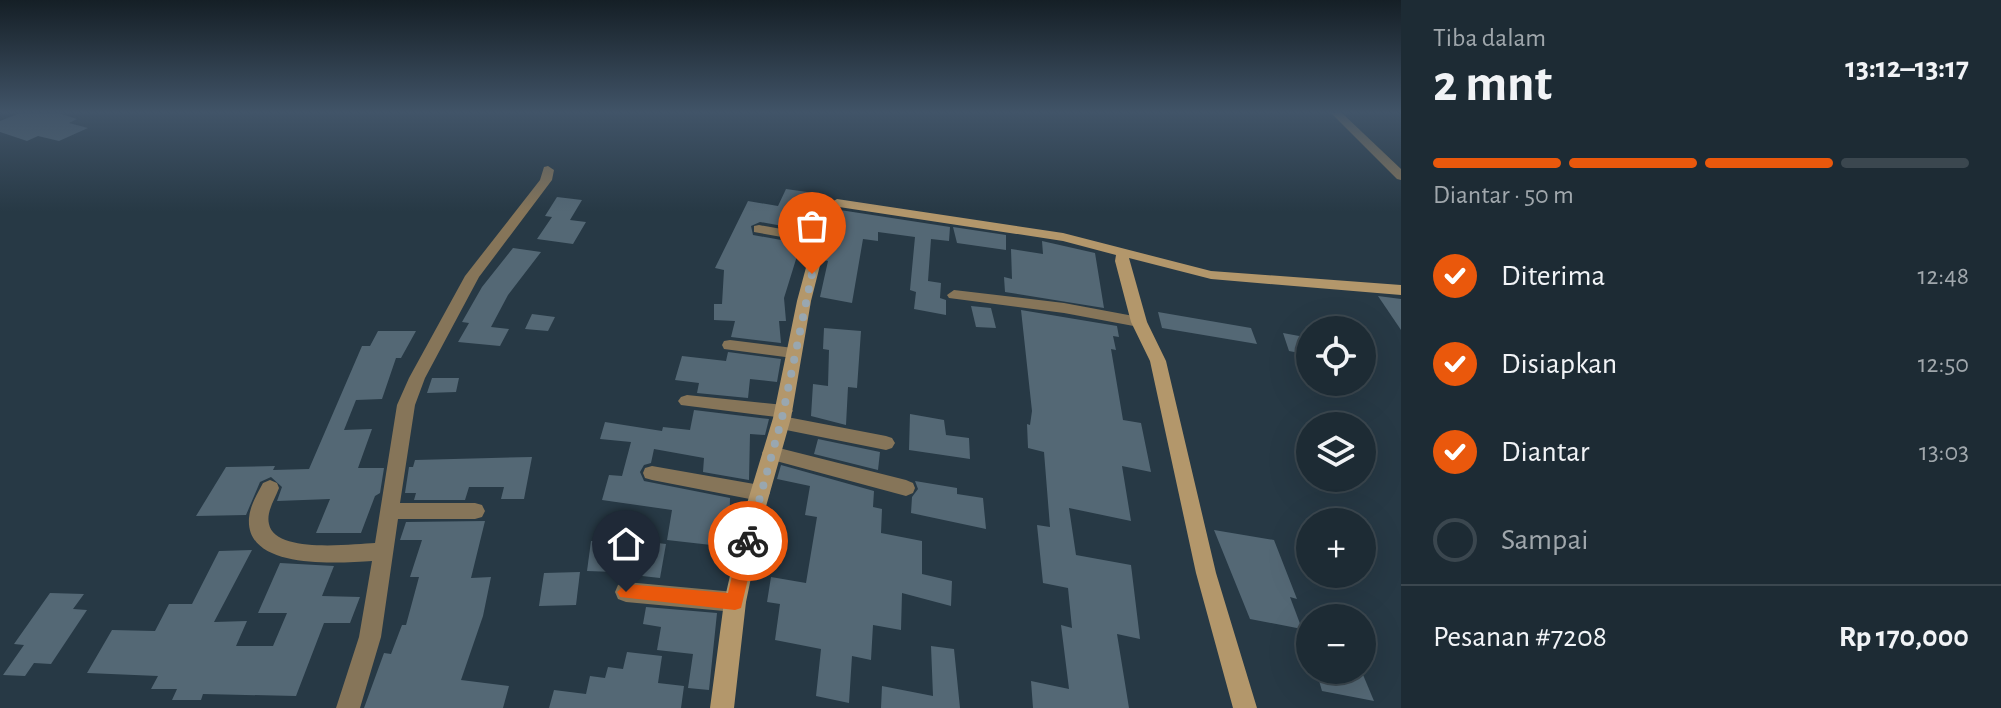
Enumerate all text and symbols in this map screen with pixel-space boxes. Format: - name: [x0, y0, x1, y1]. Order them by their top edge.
- text: Tiba dalam: [1433, 25, 1546, 51]
- text: 13:12–13:17: [1845, 53, 1969, 83]
- text: 2 mnt: [1433, 58, 1552, 110]
- text: Diantar · 50 m: [1433, 182, 1574, 208]
- pin: [778, 192, 846, 274]
- icon: bag: [790, 204, 834, 248]
- icon: check: [1433, 254, 1477, 298]
- text: Diterima: [1501, 261, 1605, 291]
- text: 12:48: [1917, 263, 1969, 289]
- map controls: [1296, 316, 1376, 684]
- button: locate: [1296, 316, 1376, 396]
- icon: check: [1433, 342, 1477, 386]
- text: Disiapkan: [1501, 349, 1617, 379]
- text: 12:50: [1918, 351, 1969, 377]
- button: layers: [1296, 412, 1376, 492]
- icon: check: [1433, 430, 1477, 474]
- text: Diantar: [1501, 437, 1590, 467]
- text: 13:03: [1919, 439, 1969, 465]
- courier: [708, 501, 788, 581]
- button: +: [1296, 508, 1376, 588]
- pin: [592, 510, 660, 592]
- icon: bike: [726, 519, 770, 563]
- icon: home: [604, 522, 648, 566]
- text: Sampai: [1501, 525, 1589, 555]
- button: −: [1296, 604, 1376, 684]
- text: Pesanan #7208: [1433, 622, 1607, 652]
- text: Rp 170,000: [1839, 622, 1969, 652]

